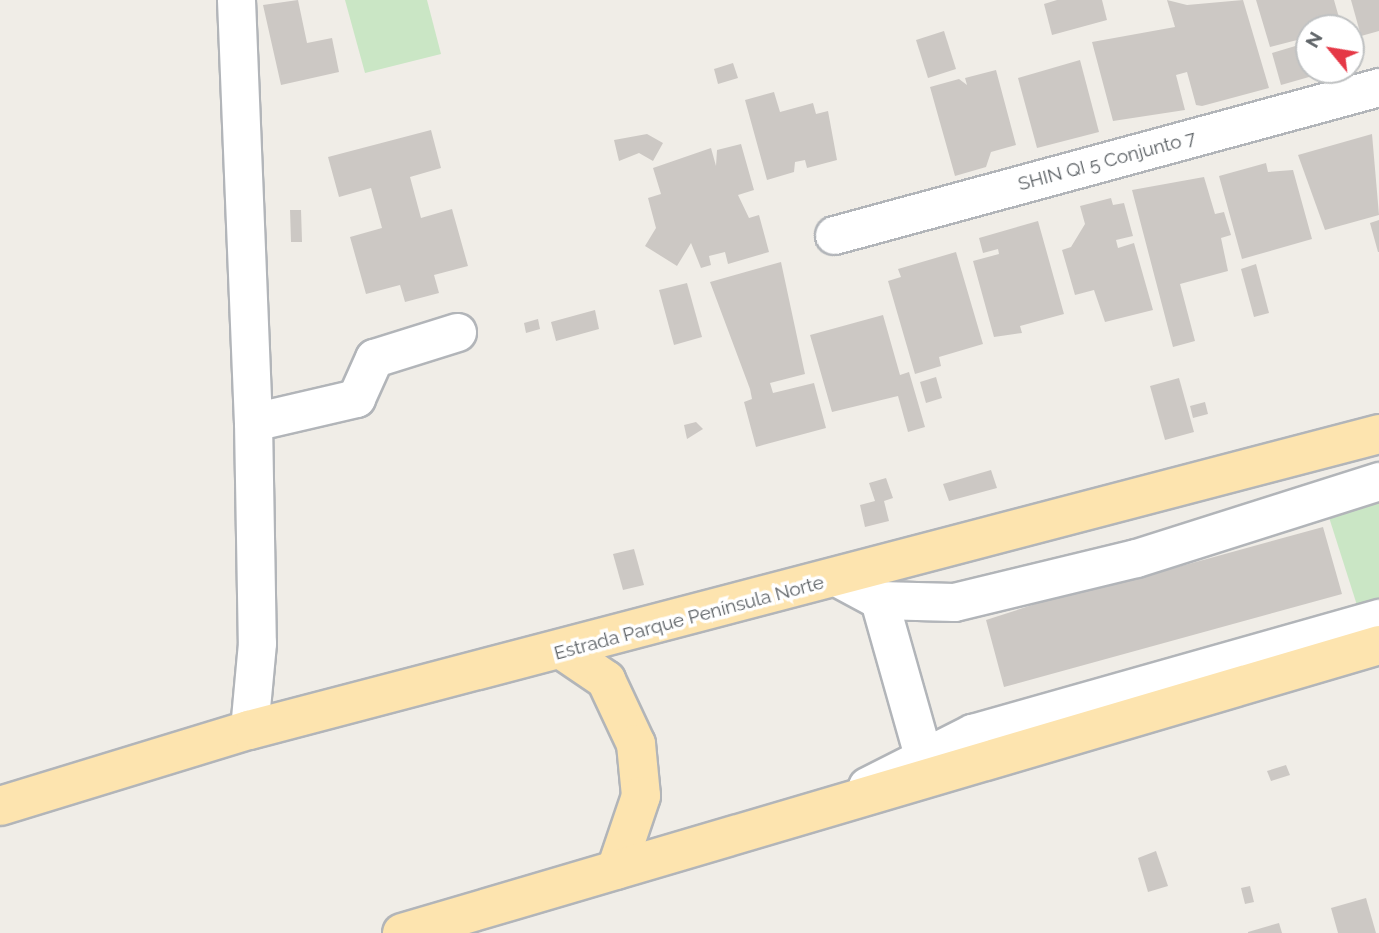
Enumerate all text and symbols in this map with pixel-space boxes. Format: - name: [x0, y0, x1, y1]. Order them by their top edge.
- north arrow: [1295, 14, 1365, 84]
- text: N: [1300, 28, 1327, 51]
- street label: SHIN QI 5 Conjunto 7: [1016, 126, 1198, 196]
- street label: Estrada Parque Península Norte: [552, 571, 826, 665]

